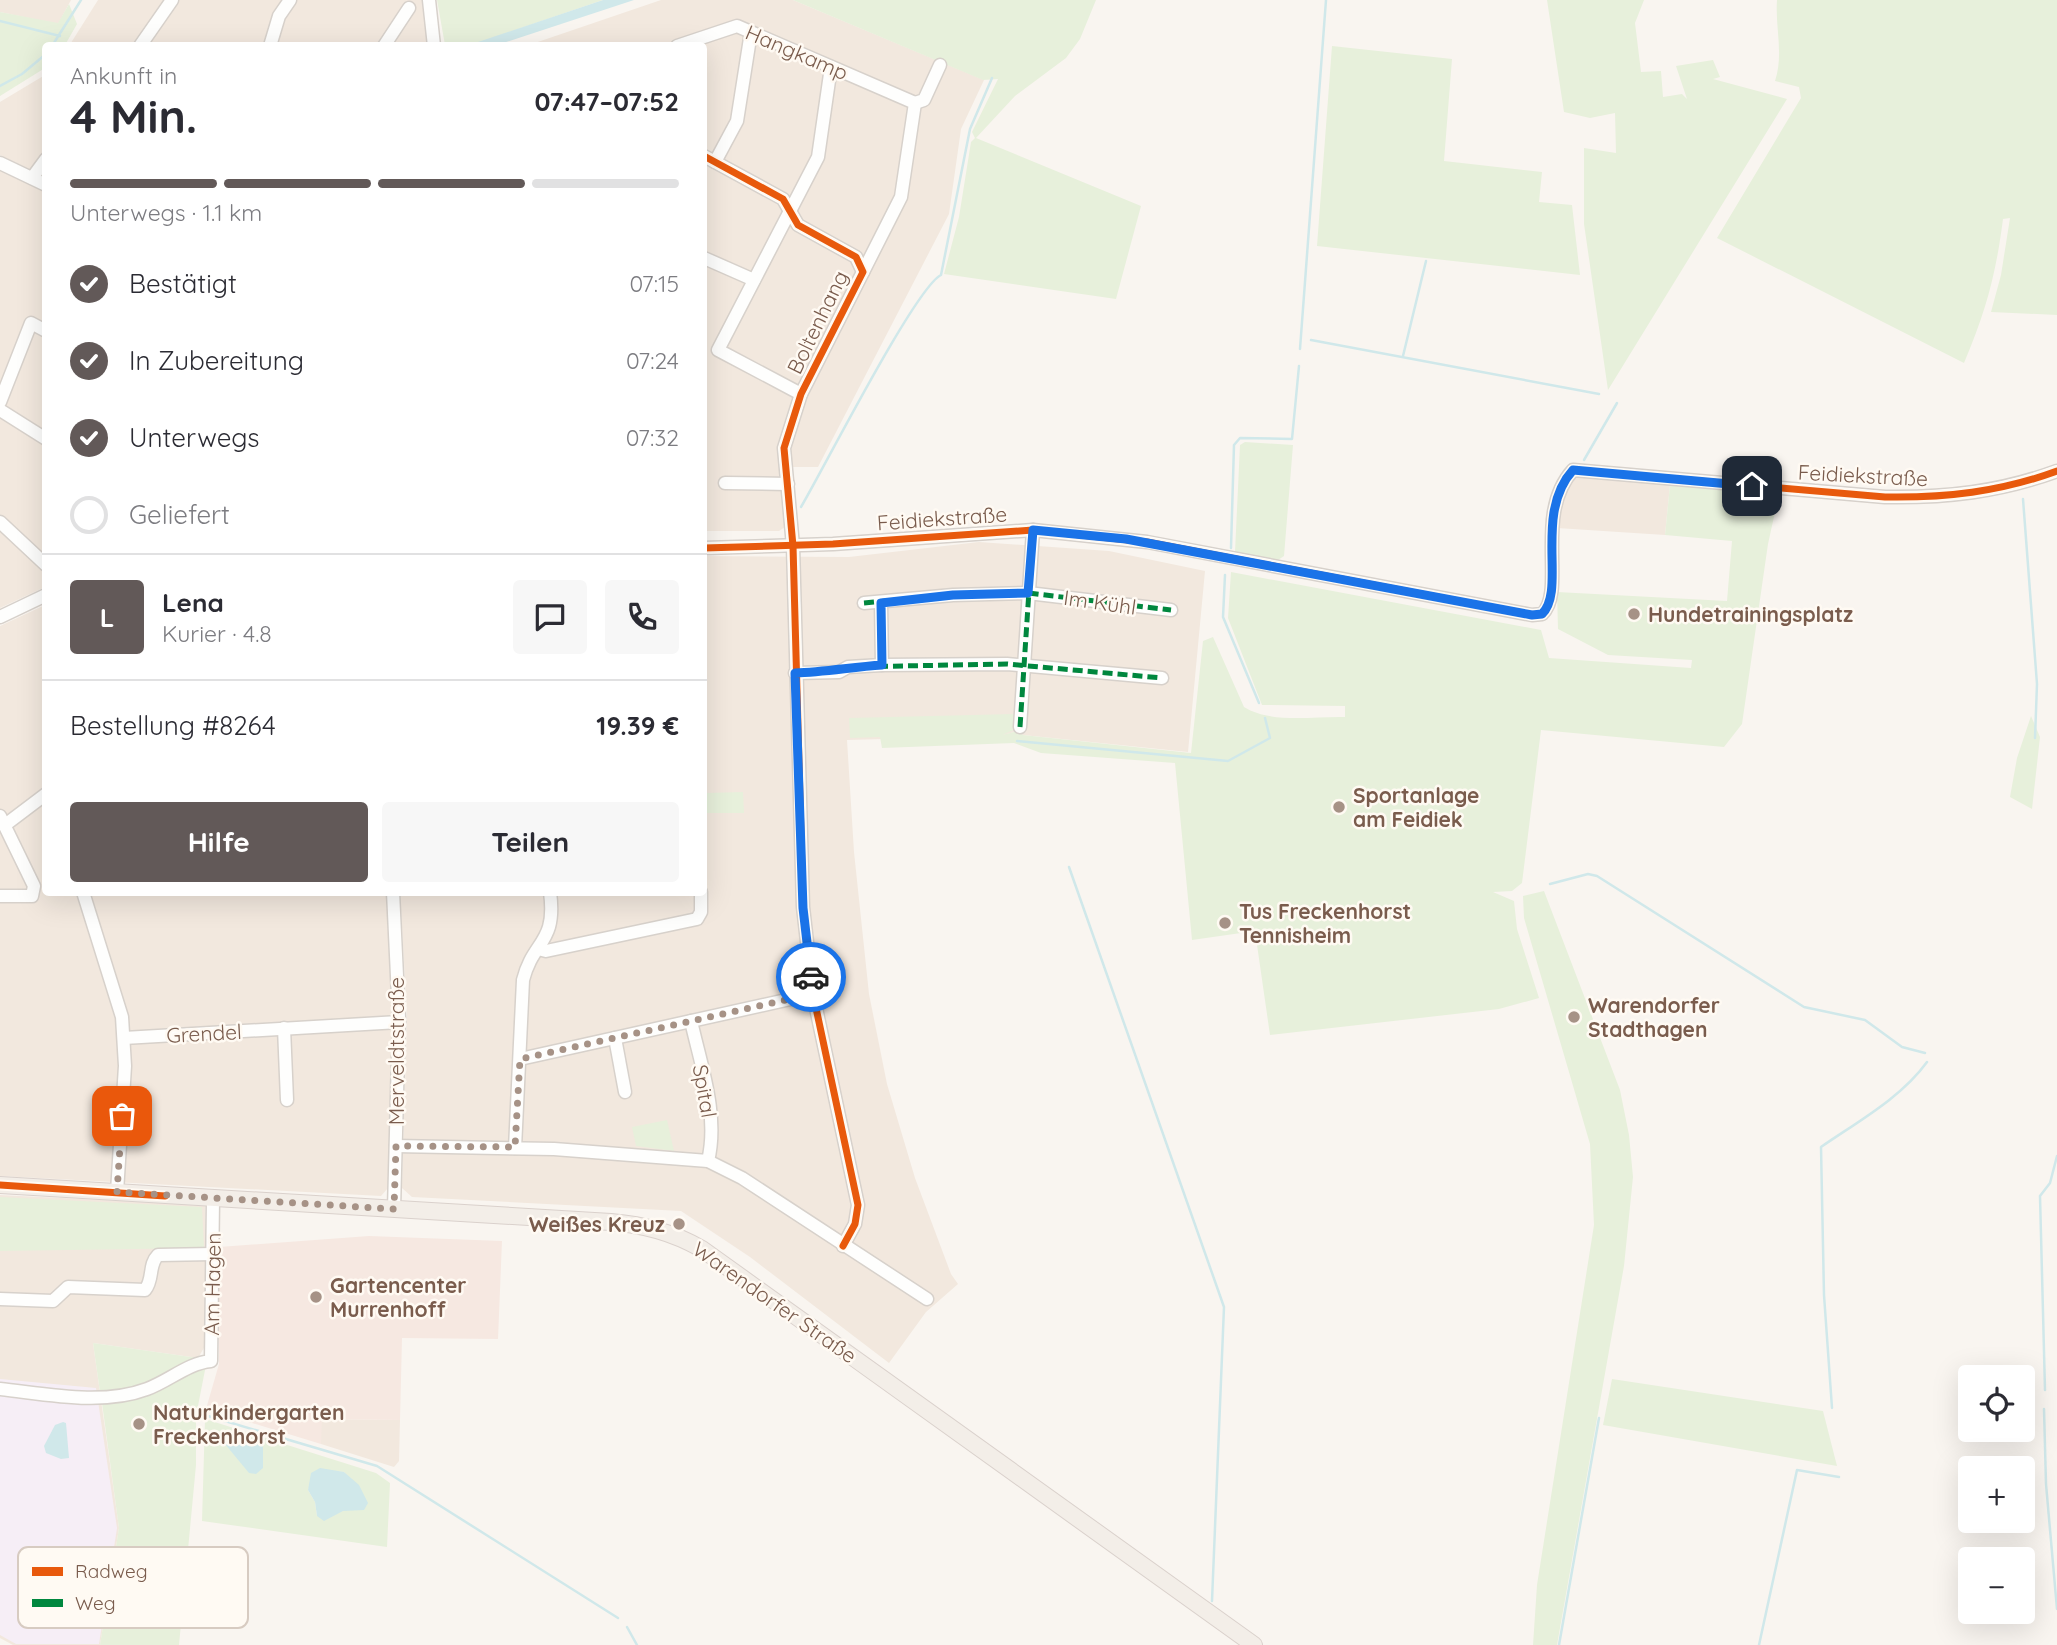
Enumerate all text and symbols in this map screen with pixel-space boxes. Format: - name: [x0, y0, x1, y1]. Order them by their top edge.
- street label: Hangkamp: [742, 19, 852, 85]
- text: Ankunft in: [70, 61, 177, 90]
- text: 07:47–07:52: [534, 85, 679, 118]
- text: 4 Min.: [70, 87, 197, 145]
- text: Unterwegs · 1.1 km: [70, 198, 262, 227]
- icon: check: [70, 265, 108, 303]
- street label: Boltenhang: [781, 266, 853, 378]
- text: Bestätigt: [129, 267, 237, 300]
- text: 07:15: [629, 269, 679, 298]
- icon: check: [70, 342, 108, 380]
- text: In Zubereitung: [129, 344, 304, 377]
- text: 07:24: [626, 346, 679, 375]
- icon: check: [70, 419, 108, 457]
- text: Unterwegs: [129, 421, 260, 454]
- text: 07:32: [626, 423, 679, 452]
- pin: [1722, 456, 1782, 516]
- street label: Feidiekstraße: [1797, 459, 1929, 491]
- icon: home: [1733, 467, 1771, 505]
- text: Geliefert: [129, 498, 230, 531]
- street label: Feidiekstraße: [876, 500, 1008, 536]
- button: chat: [513, 580, 587, 654]
- button: phone: [605, 580, 679, 654]
- street label: Im Kühl: [1062, 584, 1138, 620]
- text: Lena: [162, 586, 224, 619]
- text: L: [100, 601, 114, 634]
- place label: Hundetrainingsplatz: [1648, 601, 1853, 627]
- marker: Hundetrainingsplatz: [1626, 606, 1642, 622]
- text: Kurier · 4.8: [162, 619, 272, 648]
- text: Bestellung #8264: [70, 709, 276, 742]
- text: 19.39 €: [596, 709, 679, 742]
- place label: Sportanlage am Feidiek: [1353, 782, 1479, 832]
- marker: Sportanlage am Feidiek: [1331, 799, 1347, 815]
- button: Hilfe: [70, 802, 368, 882]
- button: Teilen: [382, 802, 679, 882]
- place label: Tus Freckenhorst Tennisheim: [1239, 898, 1411, 948]
- marker: Tus Freckenhorst Tennisheim: [1217, 915, 1233, 931]
- courier: [776, 942, 846, 1012]
- icon: car: [792, 958, 830, 996]
- street label: Merveldtstraße: [383, 977, 409, 1125]
- place label: Warendorfer Stadthagen: [1588, 992, 1720, 1042]
- marker: Warendorfer Stadthagen: [1566, 1009, 1582, 1025]
- street label: Grendel: [166, 1018, 242, 1048]
- street label: Spital: [688, 1062, 722, 1120]
- pin: [92, 1086, 152, 1146]
- icon: bag: [103, 1097, 141, 1135]
- place label: Weißes Kreuz: [529, 1211, 665, 1237]
- marker: Weißes Kreuz: [671, 1216, 687, 1232]
- street label: Am Hagen: [198, 1232, 226, 1336]
- street label: Warendorfer Straße: [688, 1236, 862, 1368]
- place label: Gartencenter Murrenhoff: [330, 1272, 466, 1322]
- marker: Gartencenter Murrenhoff: [308, 1289, 324, 1305]
- map controls: [1958, 1365, 2035, 1624]
- button: locate: [1958, 1365, 2035, 1442]
- place label: Naturkindergarten Freckenhorst: [153, 1399, 344, 1449]
- marker: Naturkindergarten Freckenhorst: [131, 1416, 147, 1432]
- button: +: [1958, 1456, 2035, 1533]
- legend: [18, 1547, 248, 1628]
- button: −: [1958, 1547, 2035, 1624]
- text: Radweg: [75, 1559, 148, 1583]
- text: Weg: [75, 1591, 116, 1615]

